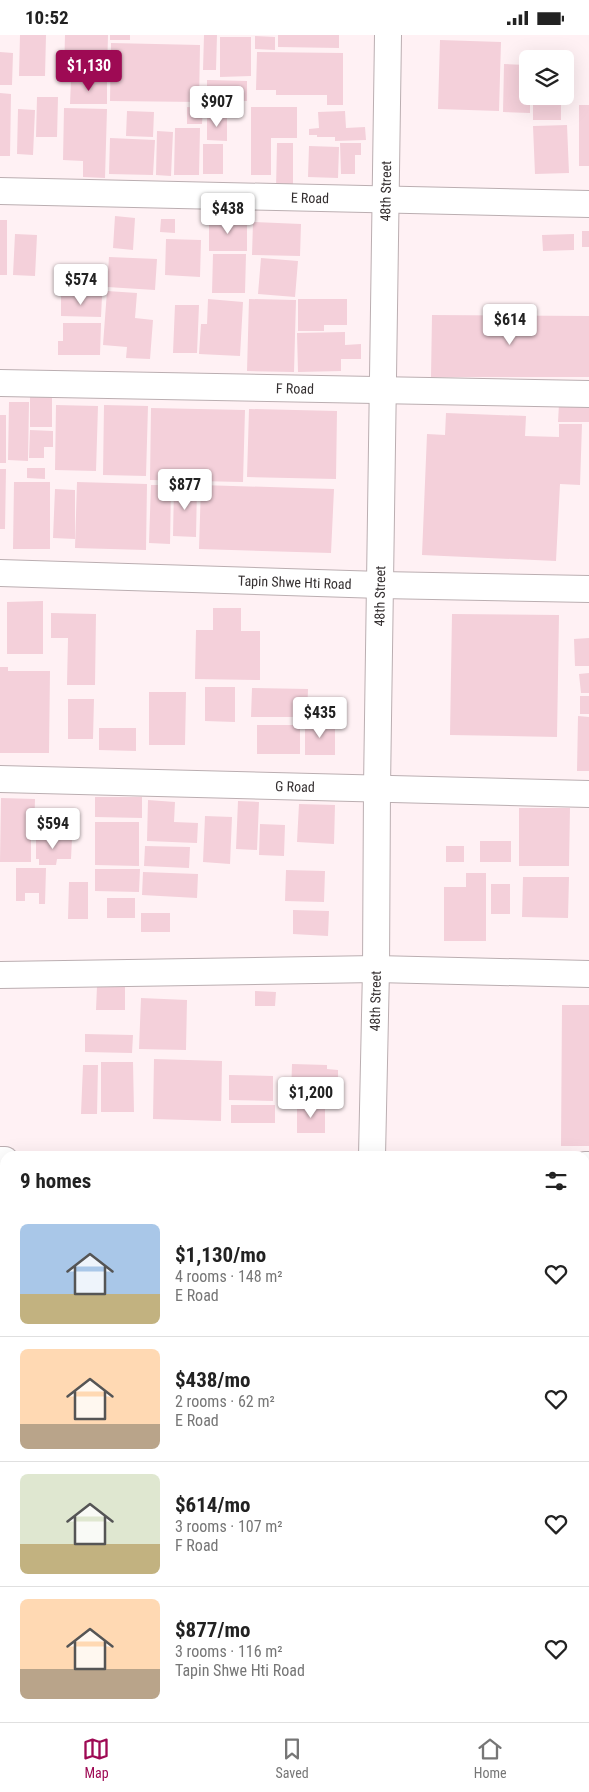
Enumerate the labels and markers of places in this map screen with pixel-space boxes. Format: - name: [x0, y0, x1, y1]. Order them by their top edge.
- pin: $1,130: [48, 50, 130, 92]
- pin: $907: [187, 86, 247, 128]
- pin: $438: [198, 193, 258, 235]
- pin: $574: [51, 263, 111, 306]
- pin: $614: [480, 303, 540, 346]
- pin: $877: [155, 469, 215, 511]
- pin: $435: [290, 697, 350, 739]
- pin: $594: [23, 807, 83, 850]
- pin: $1,200: [270, 1077, 352, 1119]

